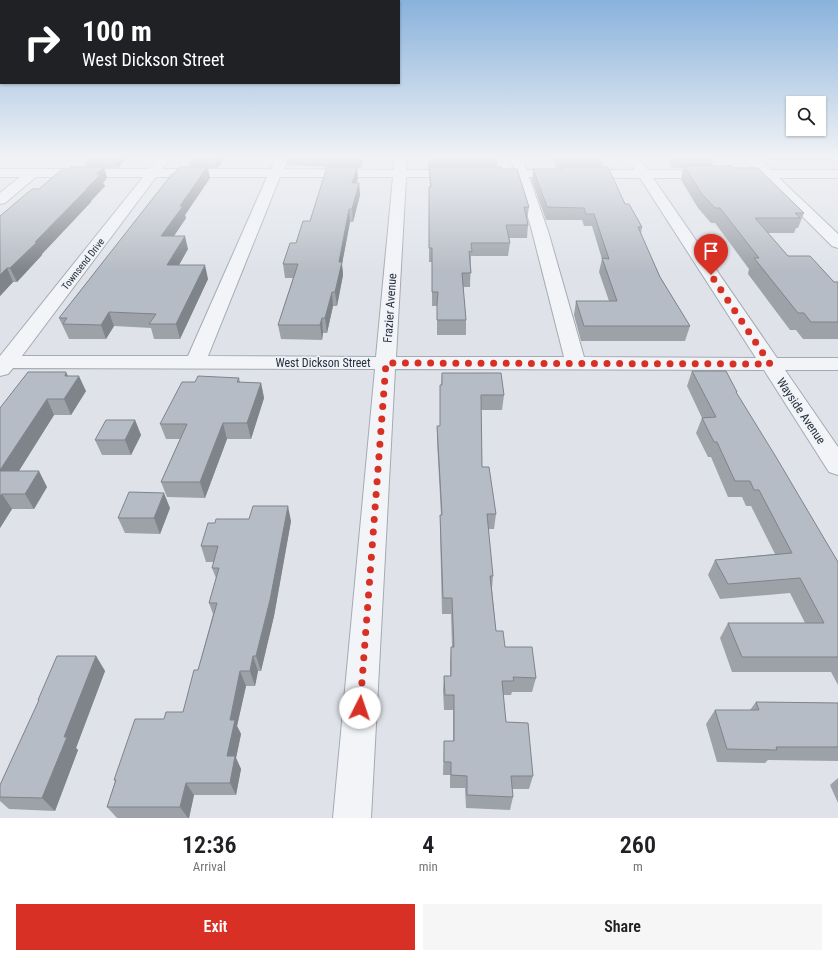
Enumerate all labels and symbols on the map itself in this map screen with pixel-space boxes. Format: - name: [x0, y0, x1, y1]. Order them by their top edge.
- pin: [694, 234, 728, 275]
- street label: Townsend Drive: [59, 236, 107, 292]
- street label: Frazier Avenue: [381, 273, 399, 343]
- street label: West Dickson Street: [275, 356, 371, 370]
- street label: Wayside Avenue: [774, 375, 828, 447]
- position arrow: [339, 687, 381, 729]

